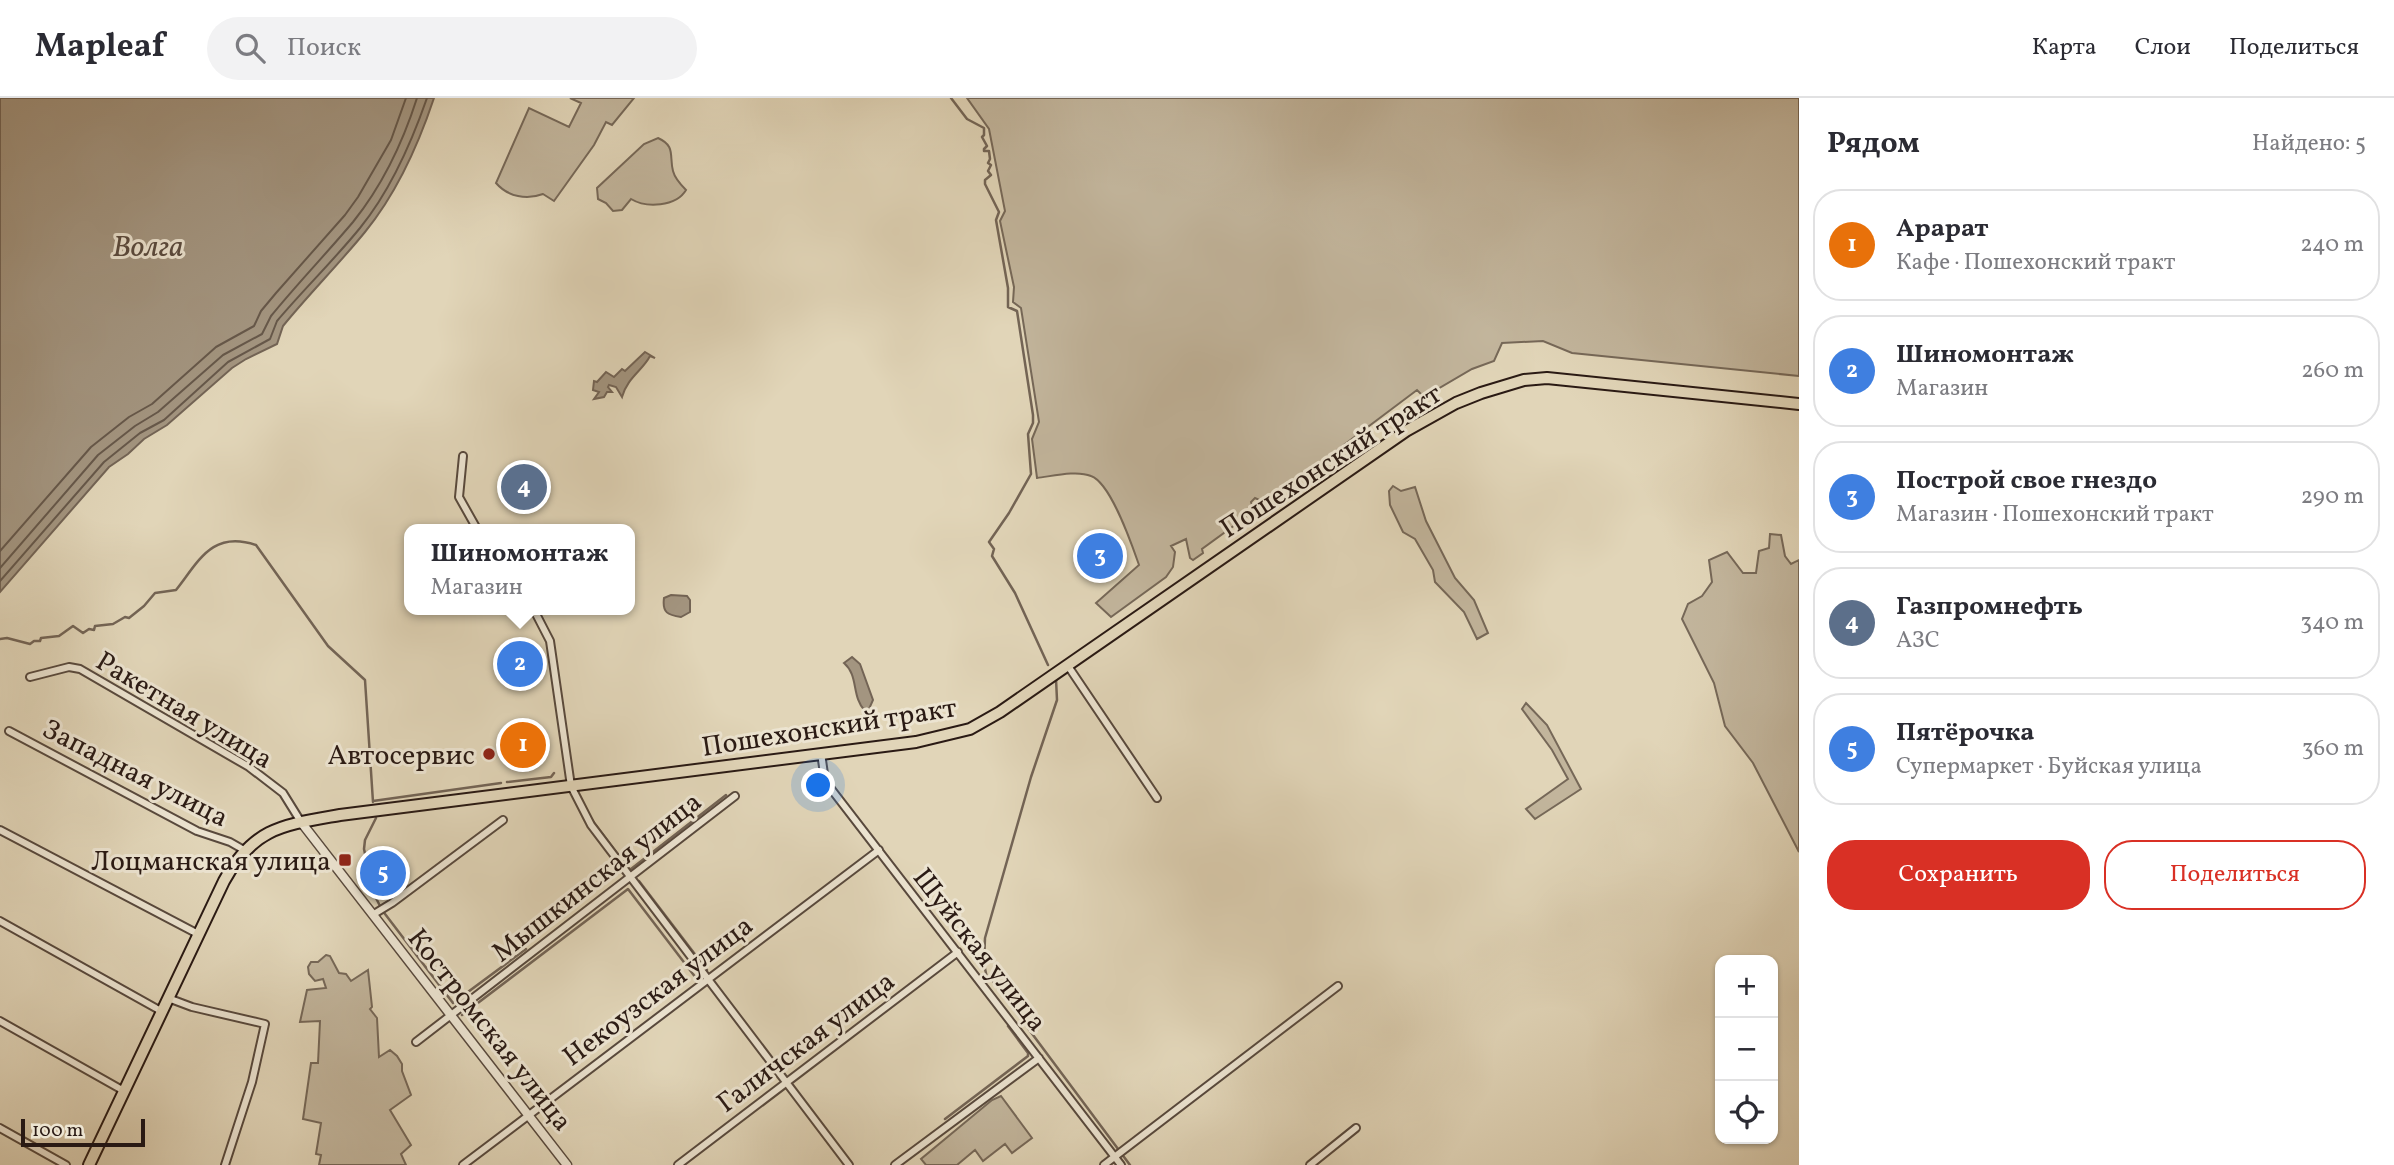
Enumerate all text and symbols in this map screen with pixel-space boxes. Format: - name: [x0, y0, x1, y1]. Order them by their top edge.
- search box: [207, 17, 697, 80]
- text: Mapleaf: [35, 25, 165, 71]
- icon: search: [231, 29, 269, 67]
- text: Поиск: [287, 30, 361, 66]
- text: Карта: [2032, 31, 2097, 65]
- text: Слои: [2135, 31, 2191, 65]
- text: Поделиться: [2229, 31, 2359, 65]
- text: Рядом: [1827, 123, 1920, 165]
- text: Найдено: 5: [2252, 128, 2366, 160]
- text: Арарат: [1896, 211, 1989, 247]
- water label: Волга: [112, 227, 184, 269]
- text: 1: [1847, 229, 1857, 261]
- text: 240 m: [2300, 229, 2364, 261]
- text: Кафе · Пошехонский тракт: [1896, 247, 2175, 279]
- text: Шиномонтаж: [1896, 337, 2074, 373]
- text: 2: [1846, 355, 1858, 387]
- text: 260 m: [2301, 355, 2364, 387]
- text: Магазин: [1896, 373, 1988, 405]
- street label: Пошехонский тракт: [1213, 376, 1450, 549]
- pin: 4: [501, 461, 547, 513]
- text: Построй свое гнездо: [1896, 463, 2157, 499]
- text: 3: [1846, 481, 1858, 513]
- text: 290 m: [2301, 481, 2364, 513]
- text: Магазин · Пошехонский тракт: [1896, 499, 2214, 531]
- popup: [404, 524, 635, 615]
- pin: 3: [1077, 530, 1123, 582]
- text: Шиномонтаж: [430, 536, 609, 572]
- text: Магазин: [430, 572, 523, 604]
- text: Газпромнефть: [1896, 589, 2083, 625]
- text: 4: [1845, 607, 1859, 639]
- text: 340 m: [2300, 607, 2364, 639]
- text: АЗС: [1896, 625, 1940, 657]
- pin: 2: [497, 638, 543, 690]
- street label: Ракетная улица: [88, 643, 280, 779]
- street label: Пошехонский тракт: [699, 689, 960, 768]
- street label: Западная улица: [35, 710, 235, 838]
- text: Пятёрочка: [1896, 715, 2034, 751]
- pin: 1: [500, 719, 546, 771]
- text: 5: [1846, 733, 1858, 765]
- text: 360 m: [2302, 733, 2364, 765]
- place label: Автосервис: [328, 737, 475, 776]
- marker: Автосервис: [481, 746, 497, 762]
- text: Супермаркет · Буйская улица: [1896, 751, 2202, 783]
- your location: [801, 768, 835, 802]
- street label: Мышкинская улица: [484, 784, 711, 972]
- button: Сохранить: [1827, 840, 2090, 910]
- button: Поделиться: [2104, 840, 2366, 910]
- place label: Лоцманская улица: [91, 843, 331, 882]
- pin: 5: [360, 847, 406, 899]
- marker: Лоцманская улица: [337, 852, 353, 868]
- street label: Шуйская улица: [903, 860, 1055, 1041]
- street label: Некоузская улица: [555, 907, 762, 1077]
- street label: Костромская улица: [397, 921, 581, 1140]
- map controls: [1715, 955, 1778, 1144]
- button: +: [1715, 955, 1778, 1018]
- street label: Галичская улица: [709, 963, 904, 1123]
- button: −: [1715, 1018, 1778, 1081]
- button: locate: [1715, 1081, 1778, 1144]
- scale bar: [21, 1116, 145, 1148]
- text: 100 m: [32, 1118, 83, 1144]

